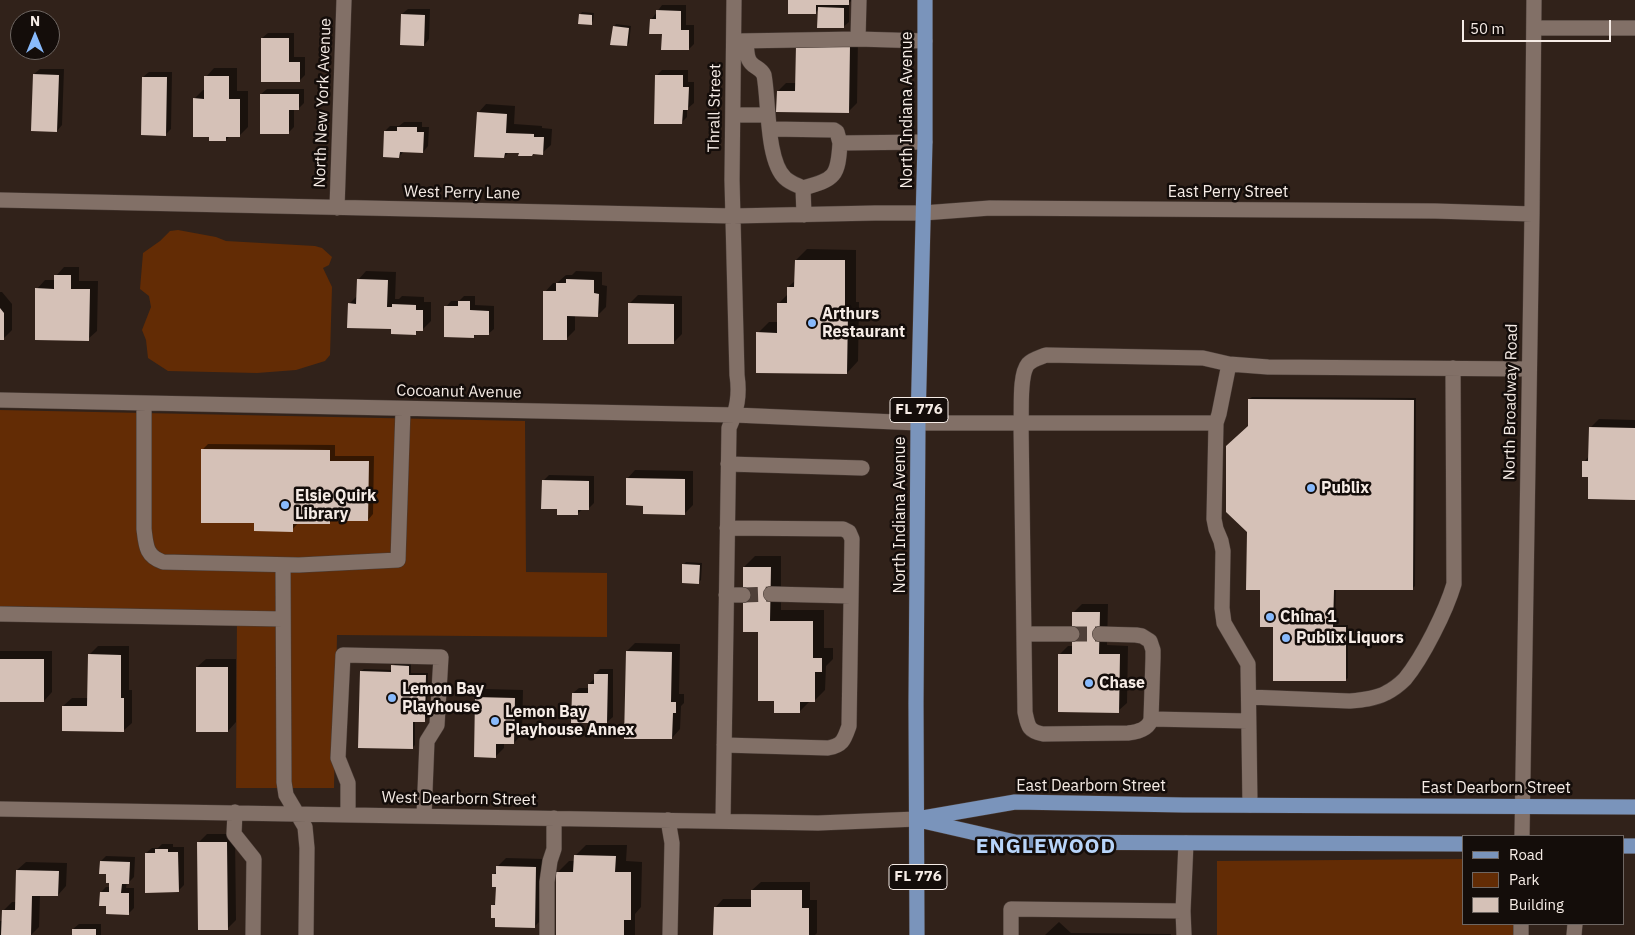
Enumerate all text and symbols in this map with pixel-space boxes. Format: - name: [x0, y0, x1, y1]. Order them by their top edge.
- north arrow: [10, 10, 60, 60]
- scale bar: [1465, 10, 1614, 42]
- text: N: [30, 12, 40, 30]
- street label: North New York Avenue: [310, 18, 336, 188]
- text: 50 m: [1470, 19, 1505, 38]
- street label: North Indiana Avenue: [897, 32, 917, 188]
- street label: Thrall Street: [705, 63, 725, 153]
- street label: West Perry Lane: [404, 182, 520, 204]
- street label: East Perry Street: [1168, 182, 1288, 202]
- place label: Arthurs Restaurant: [822, 304, 905, 342]
- marker: Arthurs Restaurant: [806, 317, 818, 329]
- street label: North Broadway Road: [1500, 323, 1522, 481]
- street label: Cocoanut Avenue: [396, 381, 522, 403]
- road number: FL 776: [890, 398, 948, 422]
- street label: North Indiana Avenue: [890, 437, 910, 593]
- place label: Publix: [1321, 478, 1369, 498]
- marker: Publix: [1305, 482, 1317, 494]
- place label: Elsie Quirk Library: [295, 486, 376, 524]
- marker: Elsie Quirk Library: [279, 499, 291, 511]
- place label: China 1: [1280, 607, 1337, 627]
- marker: China 1: [1264, 611, 1276, 623]
- place label: Publix Liquors: [1296, 628, 1404, 648]
- marker: Publix Liquors: [1280, 632, 1292, 644]
- place label: Chase: [1099, 673, 1145, 693]
- marker: Chase: [1083, 677, 1095, 689]
- place label: Lemon Bay Playhouse: [402, 679, 484, 717]
- marker: Lemon Bay Playhouse: [386, 692, 398, 704]
- place label: Lemon Bay Playhouse Annex: [505, 702, 635, 740]
- marker: Lemon Bay Playhouse Annex: [489, 715, 501, 727]
- street label: East Dearborn Street: [1016, 776, 1166, 796]
- street label: East Dearborn Street: [1421, 778, 1571, 798]
- street label: West Dearborn Street: [382, 788, 536, 810]
- district label: ENGLEWOOD: [975, 834, 1117, 860]
- legend: [1462, 835, 1625, 925]
- text: Road: [1509, 845, 1544, 864]
- road number: FL 776: [889, 864, 947, 890]
- text: Park: [1509, 870, 1539, 889]
- text: Building: [1509, 895, 1564, 914]

